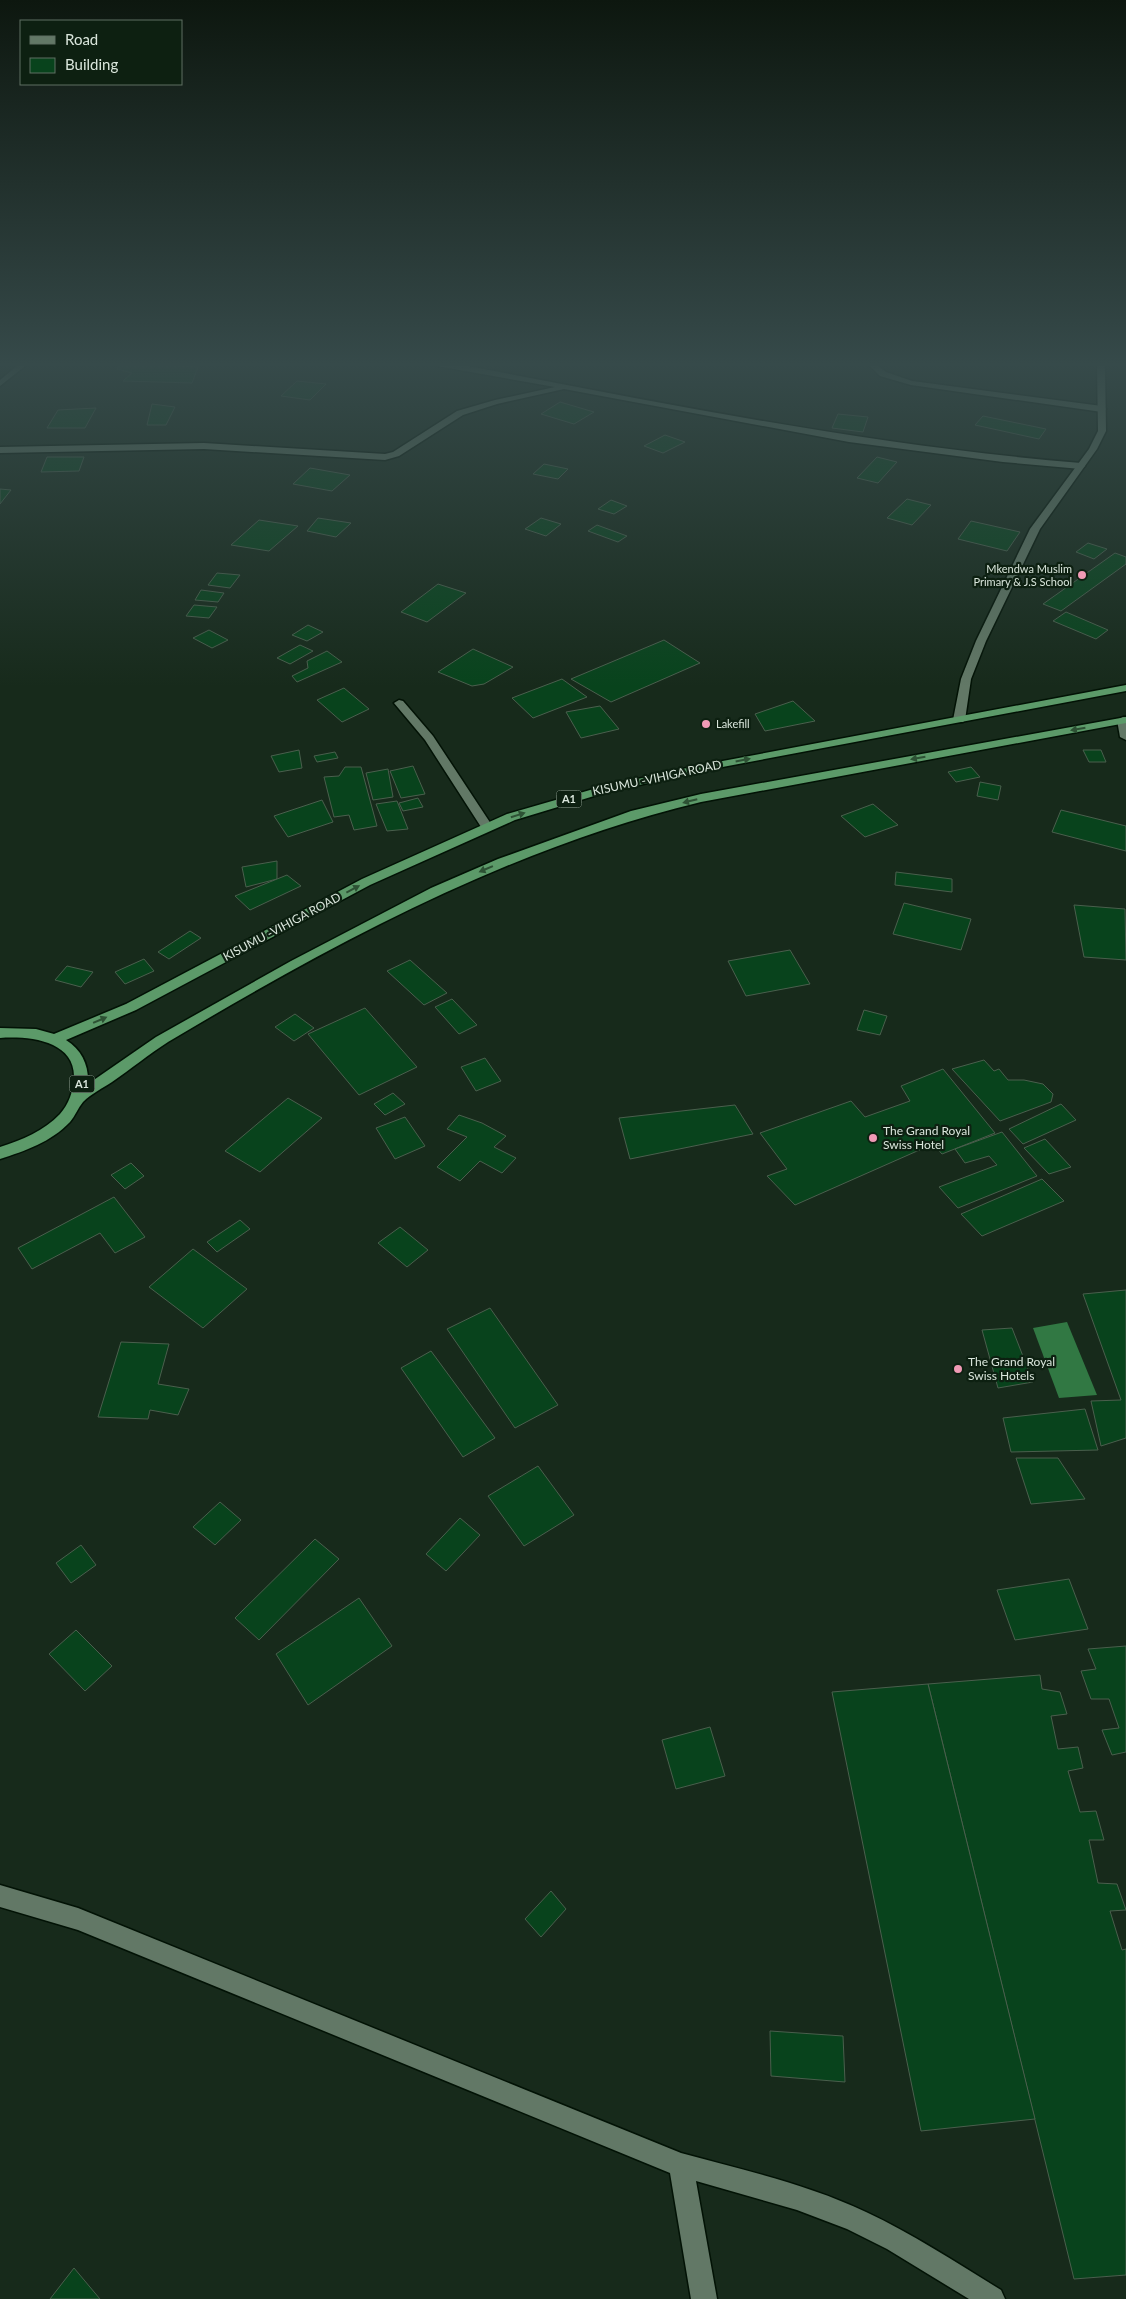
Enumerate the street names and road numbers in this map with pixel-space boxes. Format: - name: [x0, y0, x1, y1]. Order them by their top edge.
- street label: KISUMU -VIHIGA ROAD: [591, 757, 723, 799]
- road number: A1: [556, 791, 582, 808]
- street label: KISUMU -VIHIGA ROAD: [220, 889, 343, 964]
- road number: A1: [70, 1076, 94, 1092]

